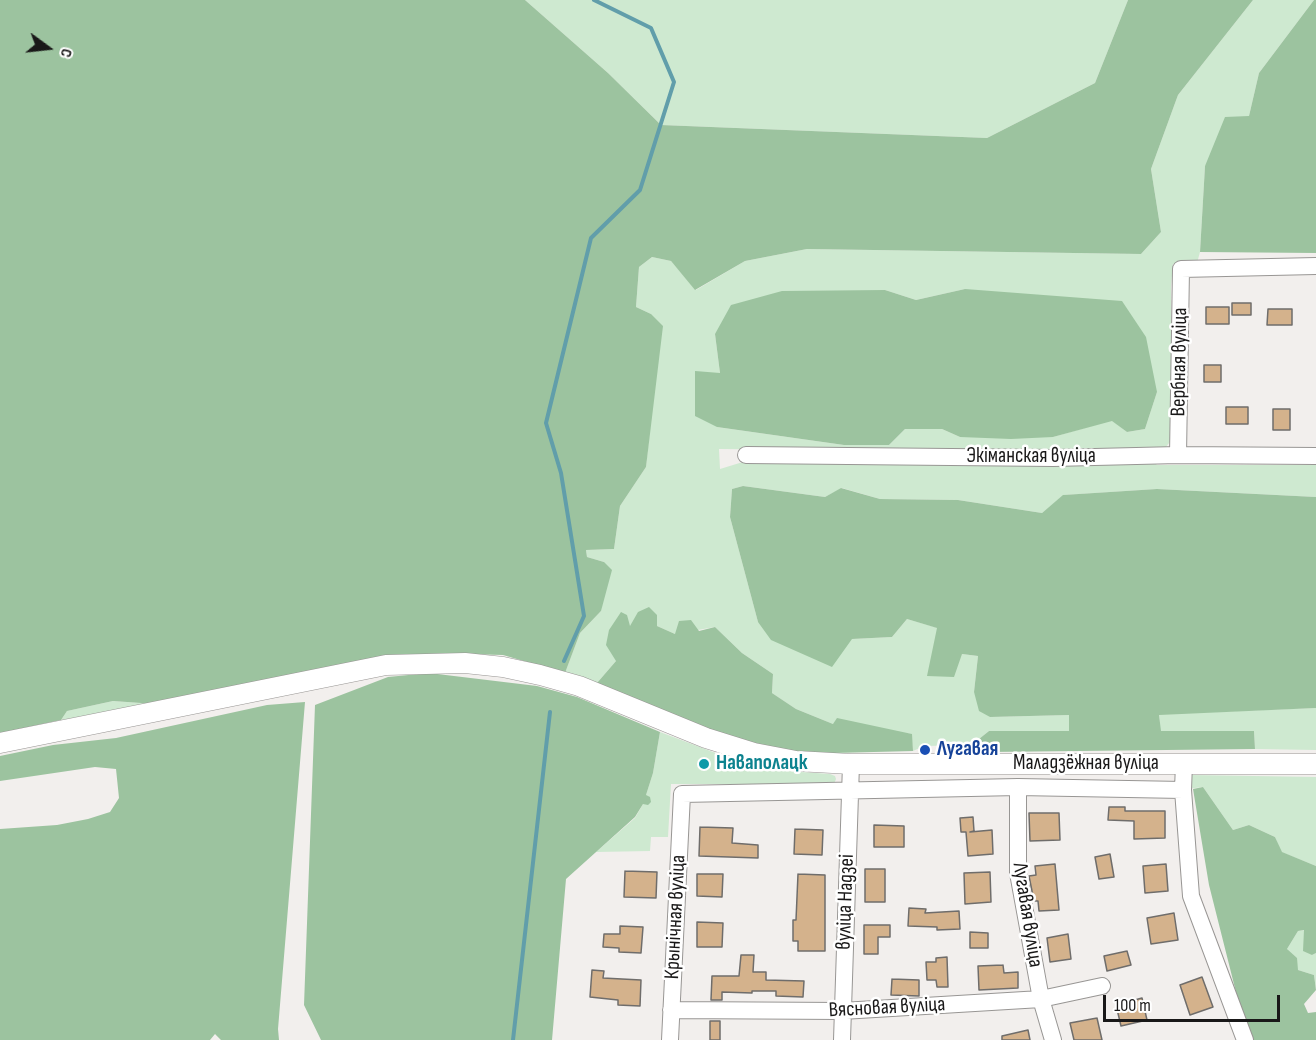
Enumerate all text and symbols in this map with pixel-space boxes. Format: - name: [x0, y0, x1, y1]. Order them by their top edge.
- north arrow: [18, 18, 78, 78]
- text: С: [56, 46, 76, 59]
- street label: Вербная вуліца: [1166, 307, 1194, 417]
- street label: Экіманская вуліца: [966, 444, 1096, 470]
- place label: Лугавая: [937, 737, 998, 763]
- marker: Лугавая: [918, 743, 932, 757]
- place label: Наваполацк: [716, 751, 808, 777]
- street label: Маладзёжная вуліца: [1013, 751, 1159, 777]
- marker: Наваполацк: [697, 757, 711, 771]
- street label: Крынічная вуліца: [660, 854, 692, 980]
- street label: вуліца Надзеі: [832, 854, 860, 950]
- street label: Лугавая вуліца: [1006, 861, 1048, 969]
- scale bar: [1106, 983, 1283, 1021]
- street label: Вясновая вуліца: [828, 992, 946, 1024]
- text: 100 m: [1114, 995, 1151, 1016]

